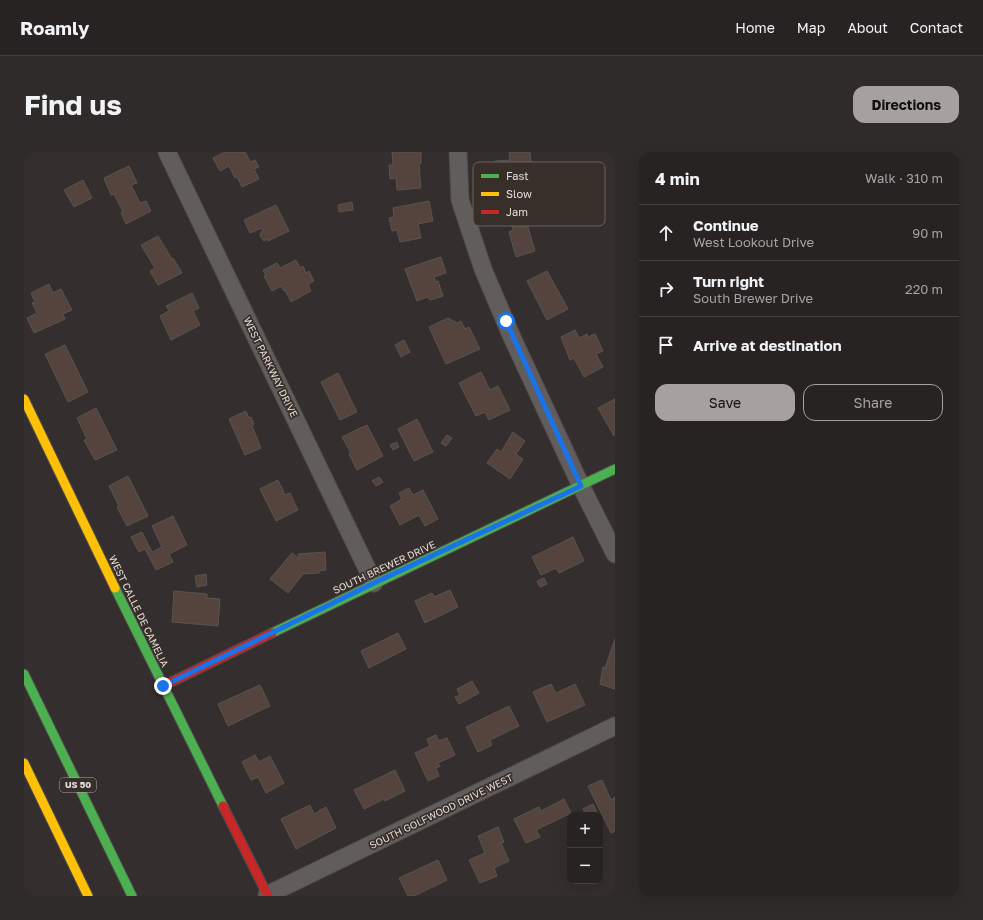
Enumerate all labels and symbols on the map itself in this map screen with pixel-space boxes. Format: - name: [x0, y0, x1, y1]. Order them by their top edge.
- legend: [473, 162, 605, 226]
- text: Fast: [506, 169, 529, 182]
- text: Slow: [506, 187, 532, 200]
- text: Jam: [506, 205, 528, 218]
- route start: [497, 312, 515, 330]
- street label: WEST PARKWAY DRIVE: [241, 315, 301, 419]
- street label: SOUTH BREWER DRIVE: [331, 538, 437, 596]
- street label: WEST CALLE DE CAMELIA: [107, 553, 172, 669]
- route end: [154, 677, 172, 695]
- street label: SOUTH GOLFWOOD DRIVE WEST: [367, 771, 515, 851]
- road number: US 50: [60, 778, 96, 792]

